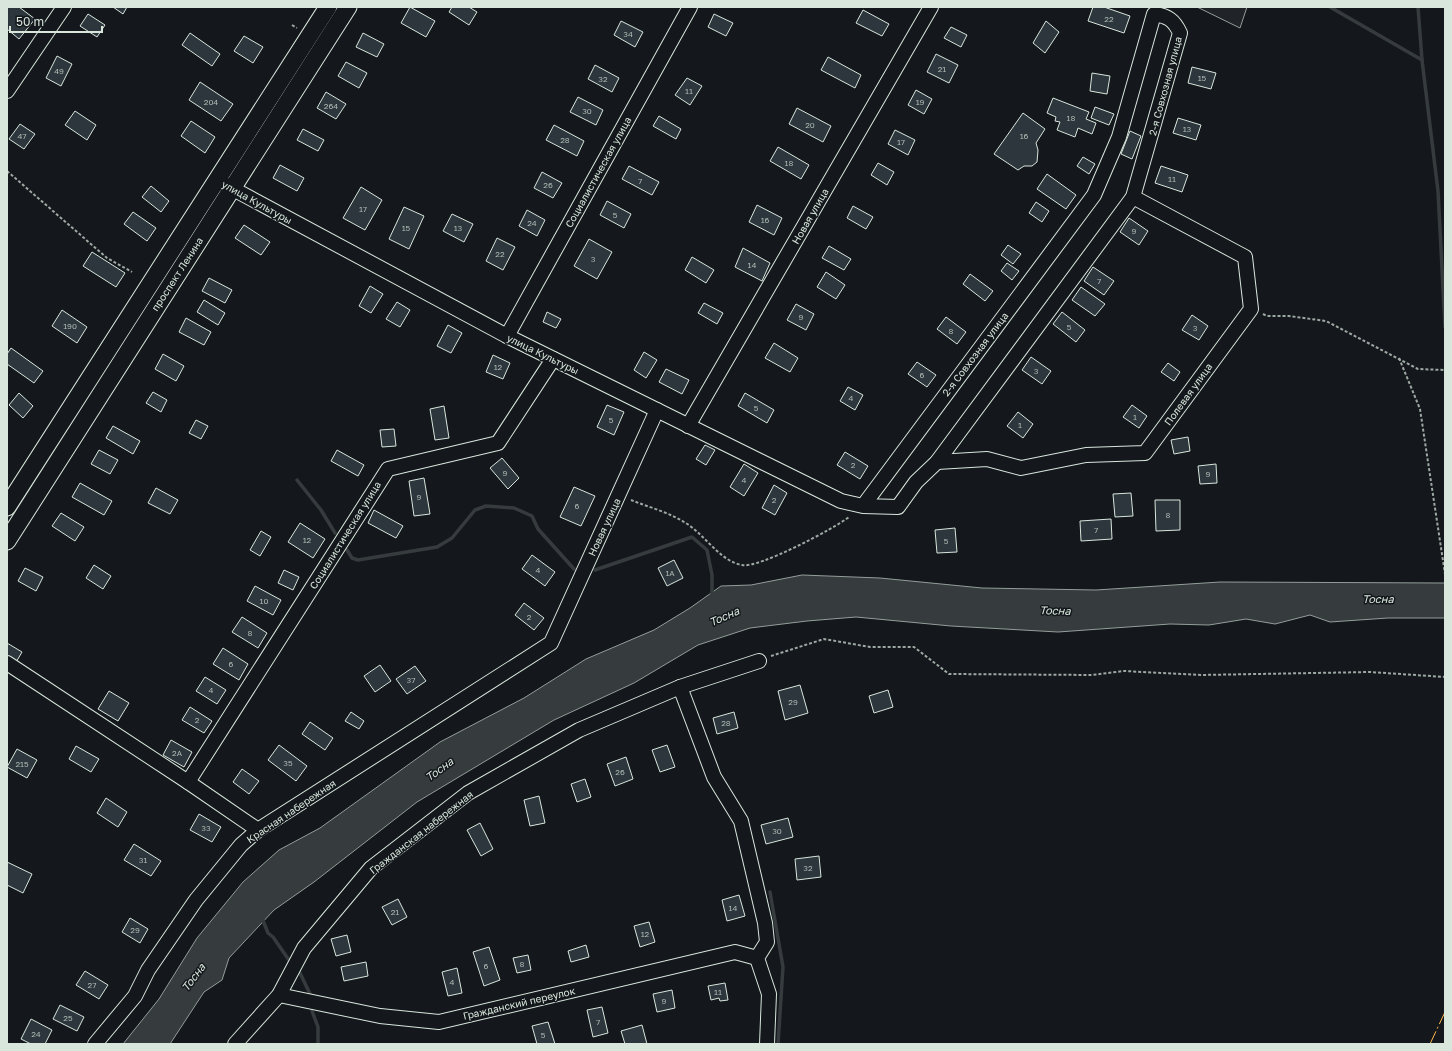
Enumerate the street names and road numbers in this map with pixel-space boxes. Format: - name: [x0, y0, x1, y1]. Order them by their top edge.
- street label: 2-я Совхозная улица: [1146, 35, 1184, 137]
- street label: Социалистическая улица: [563, 115, 633, 229]
- street label: улица Культуры: [220, 178, 294, 226]
- street label: Новая улица: [789, 186, 831, 246]
- street label: проспект Ленина: [149, 235, 205, 313]
- street label: 2-я Совхозная улица: [940, 310, 1010, 398]
- street label: улица Культуры: [505, 331, 581, 377]
- street label: Полевая улица: [1161, 361, 1215, 427]
- street label: Социалистическая улица: [307, 479, 383, 591]
- street label: Новая улица: [585, 496, 623, 558]
- street label: Красная набережная: [244, 777, 338, 845]
- street label: Гражданская набережная: [367, 788, 475, 876]
- street label: Гражданский переулок: [462, 984, 576, 1022]

